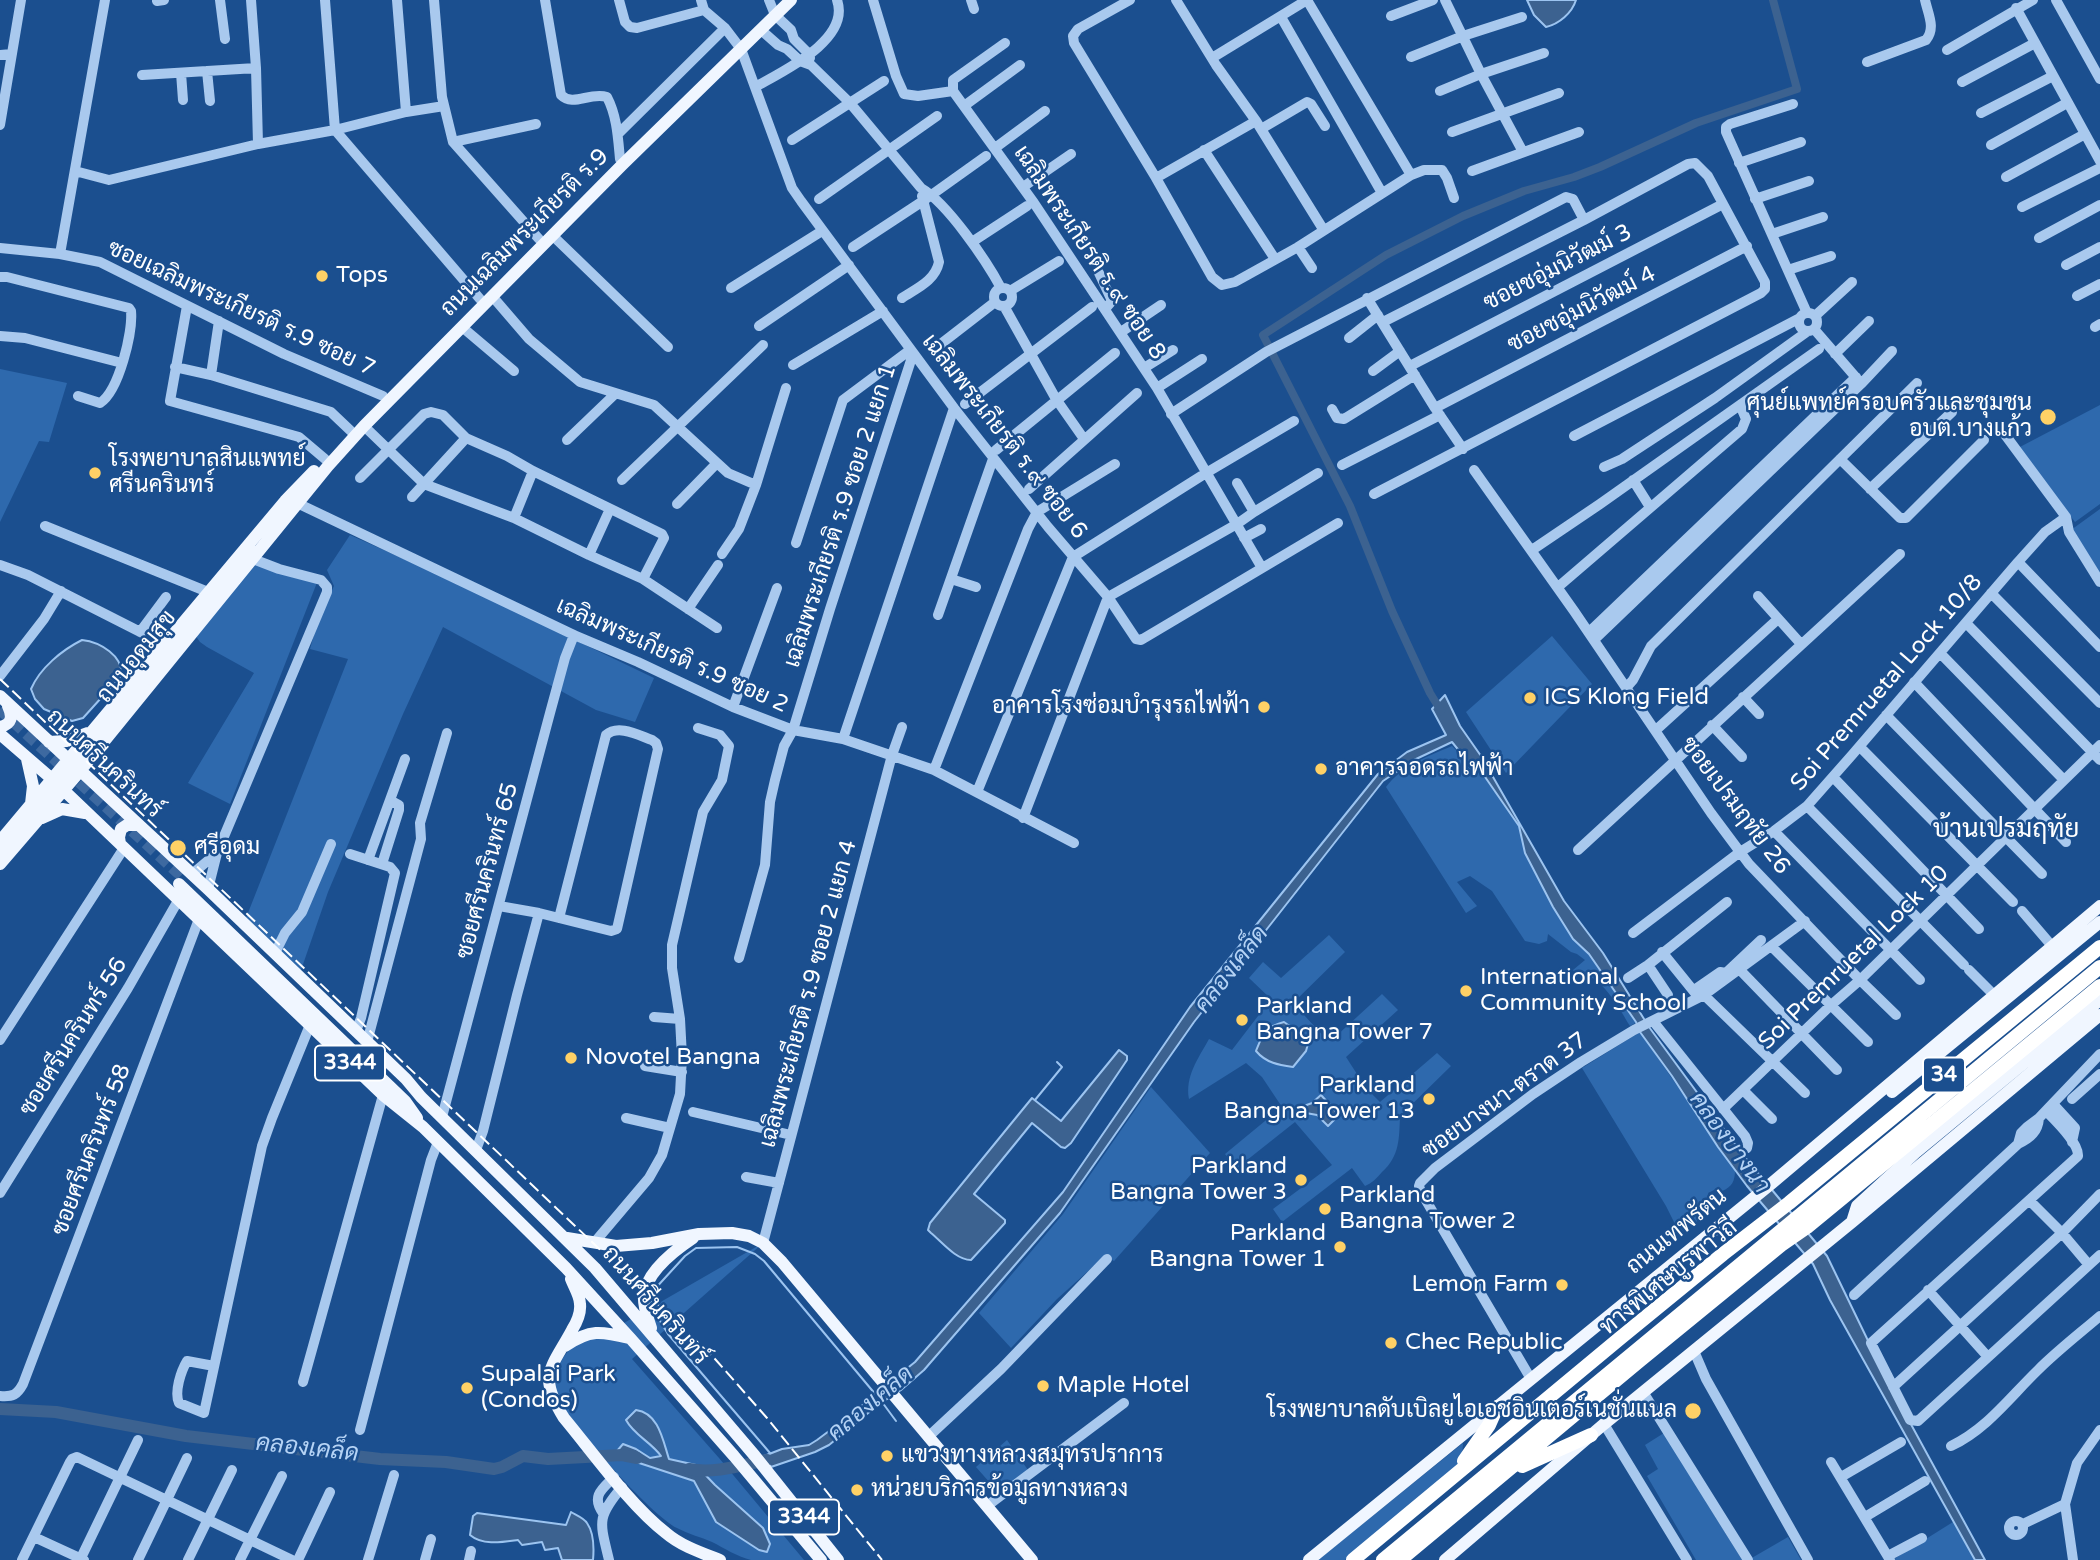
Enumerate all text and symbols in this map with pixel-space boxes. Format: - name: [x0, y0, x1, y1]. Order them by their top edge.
- street label: เฉลิมพระเกียรติ ร.๙ ซอย 8: [1007, 141, 1171, 365]
- street label: ถนนเฉลิมพระเกียรติ ร.9: [435, 143, 615, 323]
- street label: ซอยชอุ่มนิวัฒม์ 3: [1479, 219, 1637, 317]
- street label: ซอยเฉลิมพระเกียรติ ร.9 ซอย 7: [103, 235, 379, 383]
- street label: ซอยชอุ่มนิวัฒม์ 4: [1503, 261, 1661, 359]
- place label: Tops: [336, 262, 388, 290]
- marker: Tops: [314, 268, 330, 284]
- street label: เฉลิมพระเกียรติ ร.๙ ซอย 6: [915, 329, 1093, 545]
- street label: เฉลิมพระเกียรติ ร.9 ซอย 2 แยก 1: [779, 361, 903, 671]
- place label: ศุนย์แพทย์ครอบครัวและชุมชน อบต.บางแก้ว: [1747, 390, 2032, 444]
- marker: ศุนย์แพทย์ครอบครัวและชุมชน อบต.บางแก้ว: [2038, 407, 2058, 427]
- place label: โรงพยาบาลสินแพทย์ ศรีนครินทร์: [109, 446, 306, 500]
- marker: โรงพยาบาลสินแพทย์ ศรีนครินทร์: [87, 465, 103, 481]
- street label: Soi Premruetal Lock 10/8: [1785, 569, 1989, 797]
- street label: เฉลิมพระเกียรติ ร.9 ซอย 2: [552, 592, 792, 720]
- street label: ถนนอุดมสุข: [91, 605, 183, 709]
- place label: ICS Klong Field: [1544, 684, 1709, 712]
- marker: ICS Klong Field: [1522, 690, 1538, 706]
- place label: อาคารโรงซ่อมบำรุงรถไฟฟ้า: [992, 693, 1250, 721]
- marker: อาคารโรงซ่อมบำรุงรถไฟฟ้า: [1256, 699, 1272, 715]
- street label: ถนนศรีนครินทร์: [40, 703, 168, 825]
- street label: ซอยเปรมฤทัย 26: [1674, 732, 1796, 880]
- place label: อาคารจอดรถไฟฟ้า: [1335, 755, 1513, 783]
- marker: อาคารจอดรถไฟฟ้า: [1313, 761, 1329, 777]
- street label: ซอยศรีนครินทร์ 65: [451, 780, 525, 962]
- district label: บ้านเปรมฤทัย: [1933, 814, 2079, 846]
- place label: ศรีอุดม: [194, 834, 260, 862]
- street label: เฉลิมพระเกียรติ ร.9 ซอย 2 แยก 4: [755, 837, 863, 1151]
- marker: ศรีอุดม: [168, 838, 188, 858]
- street label: Soi Premruetal Lock 10: [1753, 860, 1955, 1056]
- water label: คลองเคล็ด: [1189, 920, 1275, 1020]
- street label: ซอยศรีนครินทร์ 56: [14, 953, 134, 1121]
- place label: International Community School: [1480, 964, 1687, 1018]
- marker: International Community School: [1458, 983, 1474, 999]
- place label: Parkland Bangna Tower 7: [1256, 993, 1433, 1047]
- marker: Parkland Bangna Tower 7: [1234, 1012, 1250, 1028]
- street label: ซอยบางนา-ตราด 37: [1417, 1027, 1593, 1165]
- place label: Novotel Bangna: [585, 1044, 761, 1072]
- road number: 3344: [315, 1046, 385, 1080]
- marker: Novotel Bangna: [563, 1050, 579, 1066]
- road number: 34: [1923, 1058, 1965, 1092]
- street label: ซอยศรีนครินทร์ 58: [47, 1060, 137, 1240]
- place label: Parkland Bangna Tower 13: [1224, 1072, 1415, 1126]
- water label: คลองบางนา: [1683, 1087, 1775, 1199]
- marker: Parkland Bangna Tower 13: [1421, 1091, 1437, 1107]
- place label: Parkland Bangna Tower 3: [1110, 1153, 1287, 1207]
- marker: Parkland Bangna Tower 3: [1293, 1172, 1309, 1188]
- place label: Parkland Bangna Tower 2: [1339, 1182, 1516, 1236]
- street label: ถนนเทพรัตน: [1621, 1183, 1733, 1281]
- marker: Parkland Bangna Tower 2: [1317, 1201, 1333, 1217]
- street label: ทางพิเศษบูรพาวิถี: [1595, 1214, 1743, 1342]
- place label: Parkland Bangna Tower 1: [1149, 1220, 1326, 1274]
- marker: Parkland Bangna Tower 1: [1332, 1239, 1348, 1255]
- street label: ถนนศรีนครินทร์: [596, 1241, 714, 1371]
- place label: Lemon Farm: [1412, 1271, 1548, 1299]
- marker: Lemon Farm: [1554, 1277, 1570, 1293]
- place label: Chec Republic: [1405, 1329, 1562, 1357]
- marker: Chec Republic: [1383, 1335, 1399, 1351]
- water label: คลองเคล็ด: [822, 1360, 920, 1448]
- place label: Supalai Park (Condos): [481, 1361, 616, 1415]
- place label: Maple Hotel: [1057, 1372, 1190, 1400]
- marker: Maple Hotel: [1035, 1378, 1051, 1394]
- marker: Supalai Park (Condos): [459, 1380, 475, 1396]
- place label: โรงพยาบาลดับเบิลยูไอเอชอินเตอร์เนชั่นแนล: [1267, 1397, 1677, 1425]
- marker: โรงพยาบาลดับเบิลยูไอเอชอินเตอร์เนชั่นแนล: [1683, 1401, 1703, 1421]
- water label: คลองเคล็ด: [254, 1429, 360, 1469]
- place label: แขวงทางหลวงสมุทรปราการ: [901, 1442, 1164, 1470]
- marker: แขวงทางหลวงสมุทรปราการ: [879, 1448, 895, 1464]
- place label: หน่วยบริการข้อมูลทางหลวง: [871, 1476, 1128, 1504]
- marker: หน่วยบริการข้อมูลทางหลวง: [849, 1482, 865, 1498]
- road number: 3344: [769, 1500, 839, 1534]

